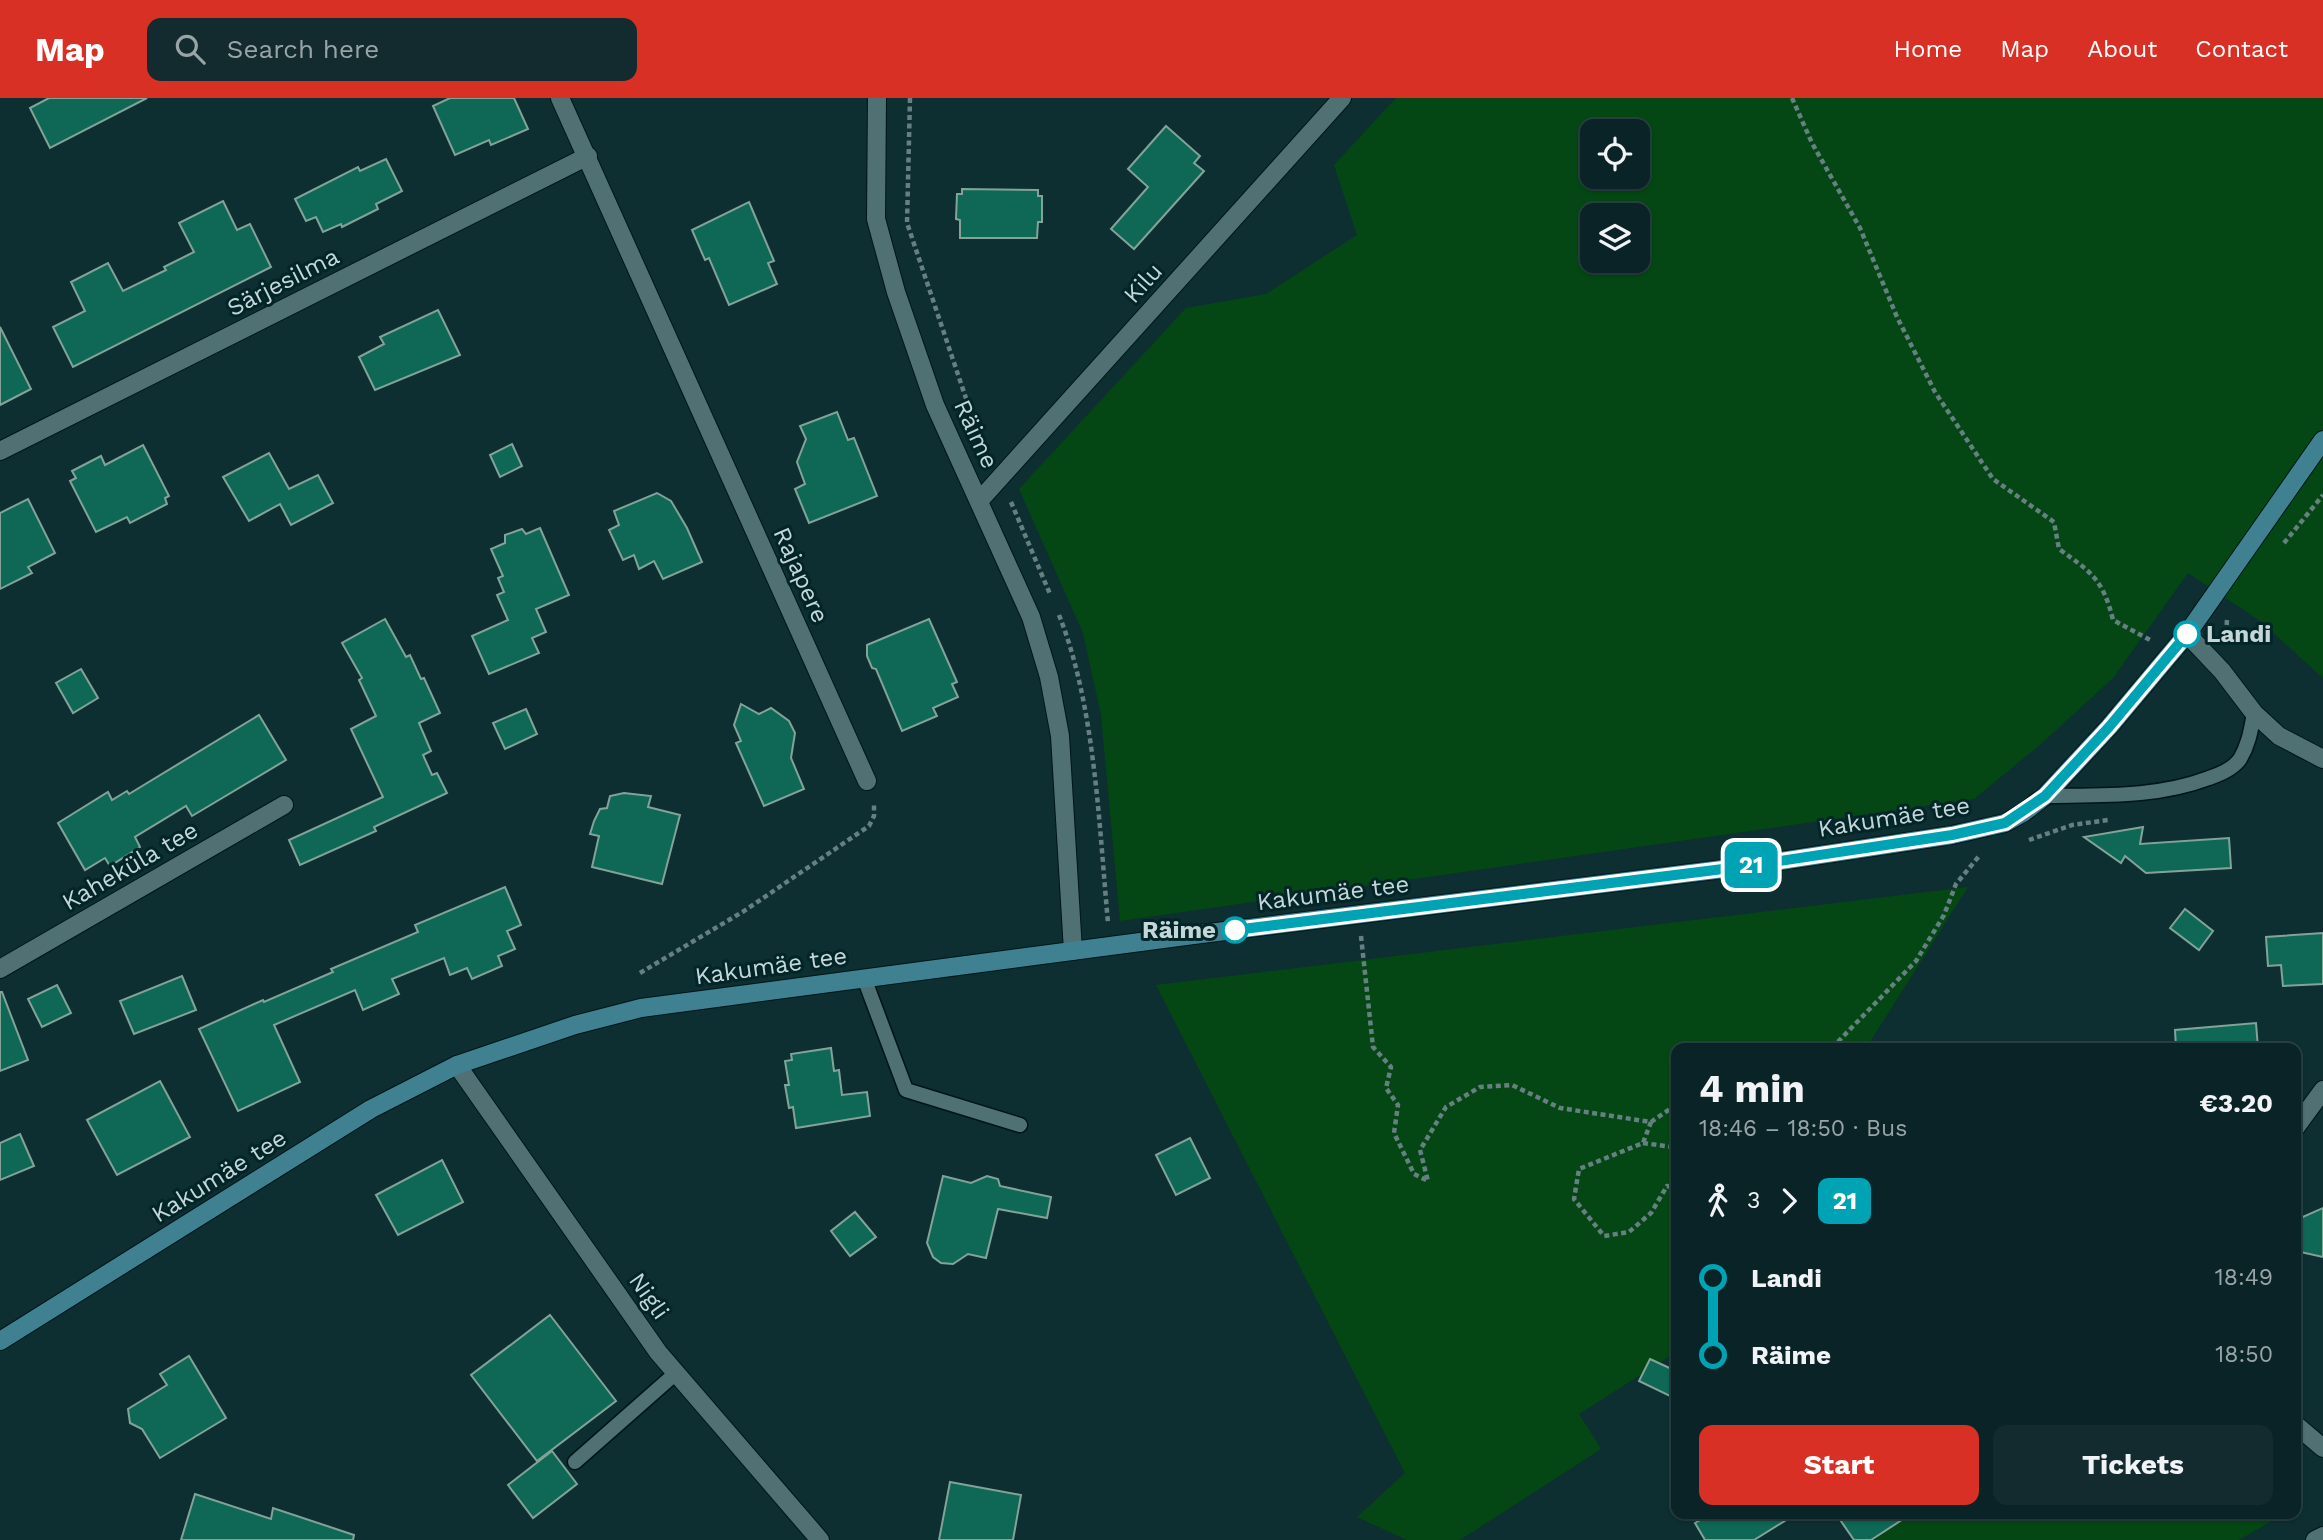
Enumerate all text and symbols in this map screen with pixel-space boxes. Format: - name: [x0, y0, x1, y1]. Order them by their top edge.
- search box: [147, 18, 637, 81]
- text: Map: [35, 30, 105, 69]
- icon: search: [171, 30, 209, 68]
- text: Search here: [227, 34, 379, 64]
- text: Home: [1894, 35, 1962, 63]
- text: Map: [2000, 35, 2049, 63]
- text: About: [2087, 35, 2157, 63]
- text: Contact: [2195, 35, 2288, 63]
- map controls: [1580, 119, 1650, 273]
- button: locate: [1580, 119, 1650, 189]
- button: layers: [1580, 203, 1650, 273]
- street label: Särjesilma: [222, 242, 344, 322]
- street label: Kilu: [1118, 257, 1168, 309]
- street label: Räime: [948, 395, 1004, 473]
- street label: Rajapere: [768, 523, 834, 627]
- place label: Landi: [2206, 620, 2271, 648]
- marker: Landi: [2174, 621, 2200, 647]
- street label: Kakumäe tee: [1816, 791, 1972, 843]
- street label: Kaheküla tee: [57, 816, 203, 916]
- line badge: 21: [1720, 842, 1782, 888]
- text: 21: [1739, 851, 1763, 879]
- street label: Kakumäe tee: [1255, 870, 1411, 916]
- place label: Räime: [1142, 916, 1216, 944]
- marker: Räime: [1222, 917, 1248, 943]
- street label: Kakumäe tee: [693, 941, 849, 991]
- text: 4 min: [1699, 1067, 1805, 1111]
- text: €3.20: [2200, 1088, 2273, 1118]
- text: 18:46 – 18:50 · Bus: [1699, 1115, 1907, 1142]
- street label: Kakumäe tee: [147, 1124, 291, 1228]
- icon: walk: [1699, 1182, 1737, 1220]
- icon: forward: [1770, 1182, 1808, 1220]
- text: 3: [1747, 1187, 1760, 1214]
- text: 21: [1832, 1187, 1857, 1215]
- text: Landi: [1751, 1263, 1822, 1293]
- text: 18:49: [2215, 1264, 2273, 1291]
- street label: Nigli: [623, 1267, 675, 1325]
- text: Räime: [1751, 1340, 1831, 1370]
- text: 18:50: [2215, 1341, 2273, 1368]
- button: Start: [1699, 1425, 1979, 1505]
- button: Tickets: [1993, 1425, 2273, 1505]

